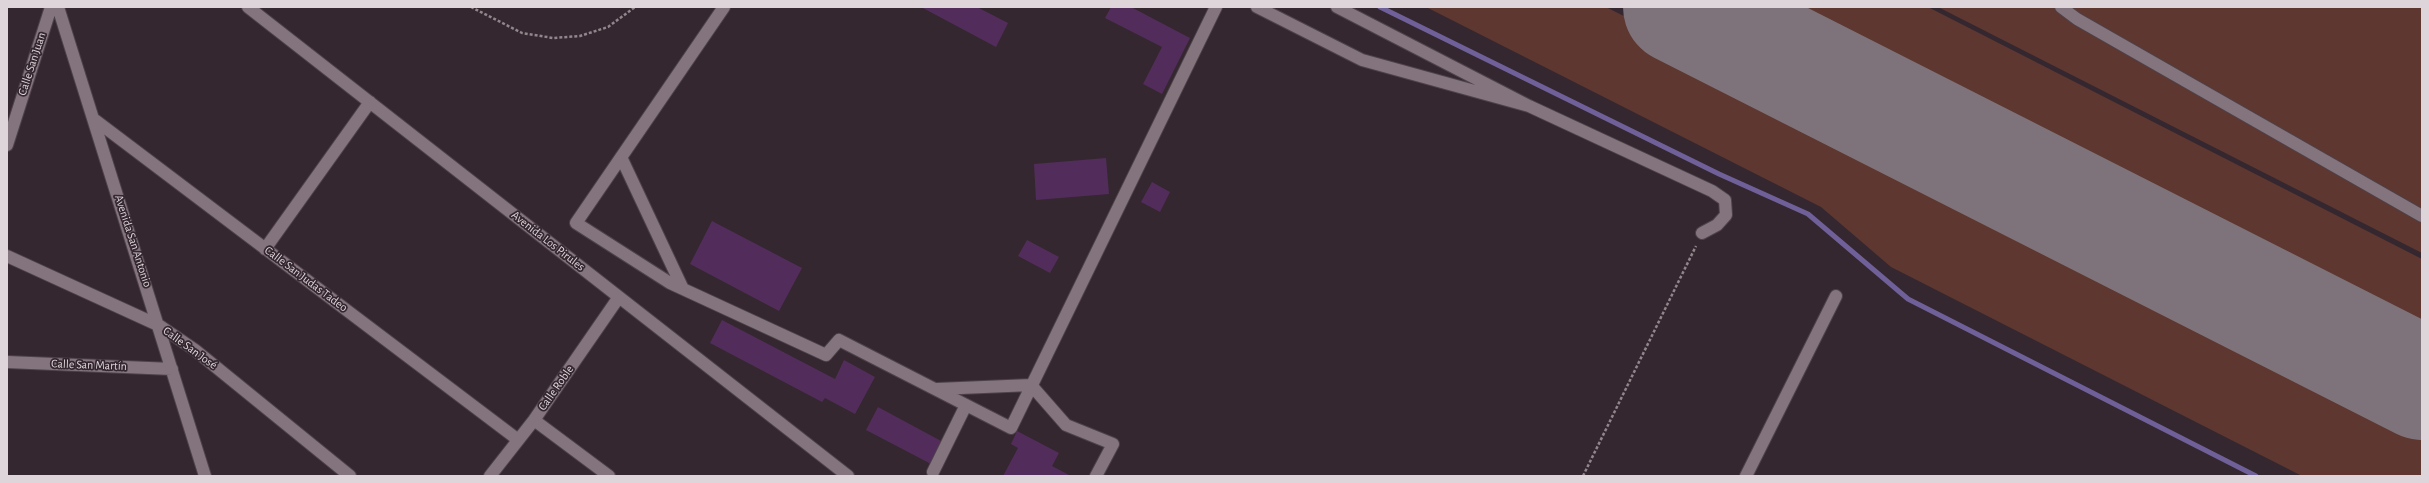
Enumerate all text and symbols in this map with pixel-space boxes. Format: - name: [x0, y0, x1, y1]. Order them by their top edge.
- street label: Calle San Juan: [15, 31, 49, 97]
- street label: Avenida San Antonio: [111, 193, 155, 289]
- street label: Avenida Los Pirules: [508, 208, 588, 274]
- street label: Calle San Judas Tadeo: [262, 243, 350, 315]
- street label: Calle San José: [160, 323, 220, 373]
- street label: Calle San Martín: [51, 356, 127, 374]
- street label: Calle Roble: [535, 363, 577, 413]

